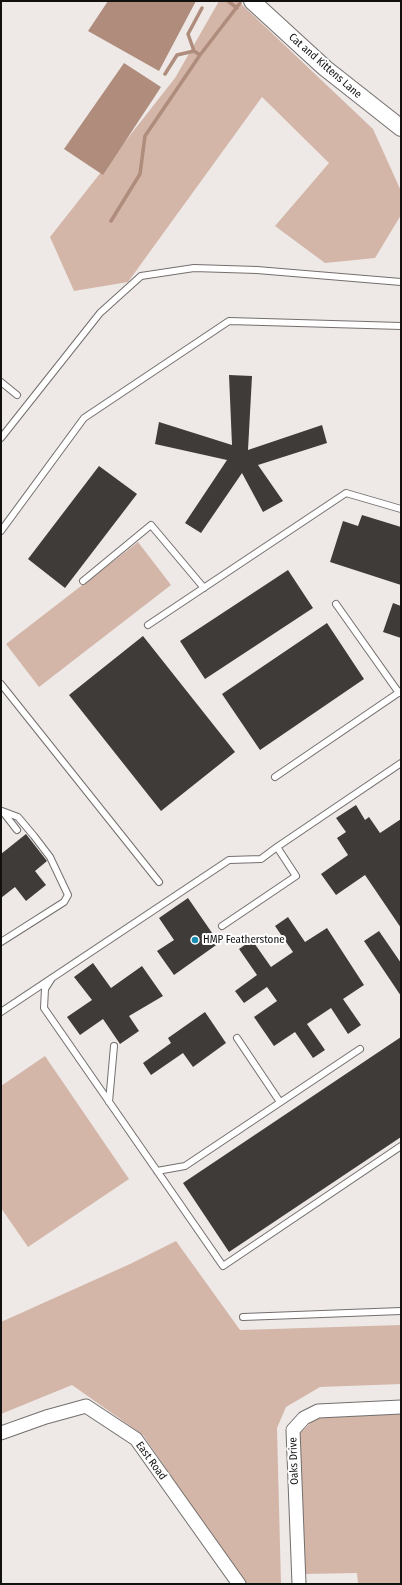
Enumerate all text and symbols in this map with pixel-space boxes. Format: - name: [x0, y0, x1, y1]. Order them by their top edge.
- street label: Cat and Kittens Lane: [286, 31, 364, 101]
- place label: HMP Featherstone: [203, 933, 285, 947]
- marker: HMP Featherstone: [190, 935, 200, 945]
- street label: Oaks Drive: [287, 1437, 301, 1485]
- street label: East Road: [133, 1439, 169, 1483]

